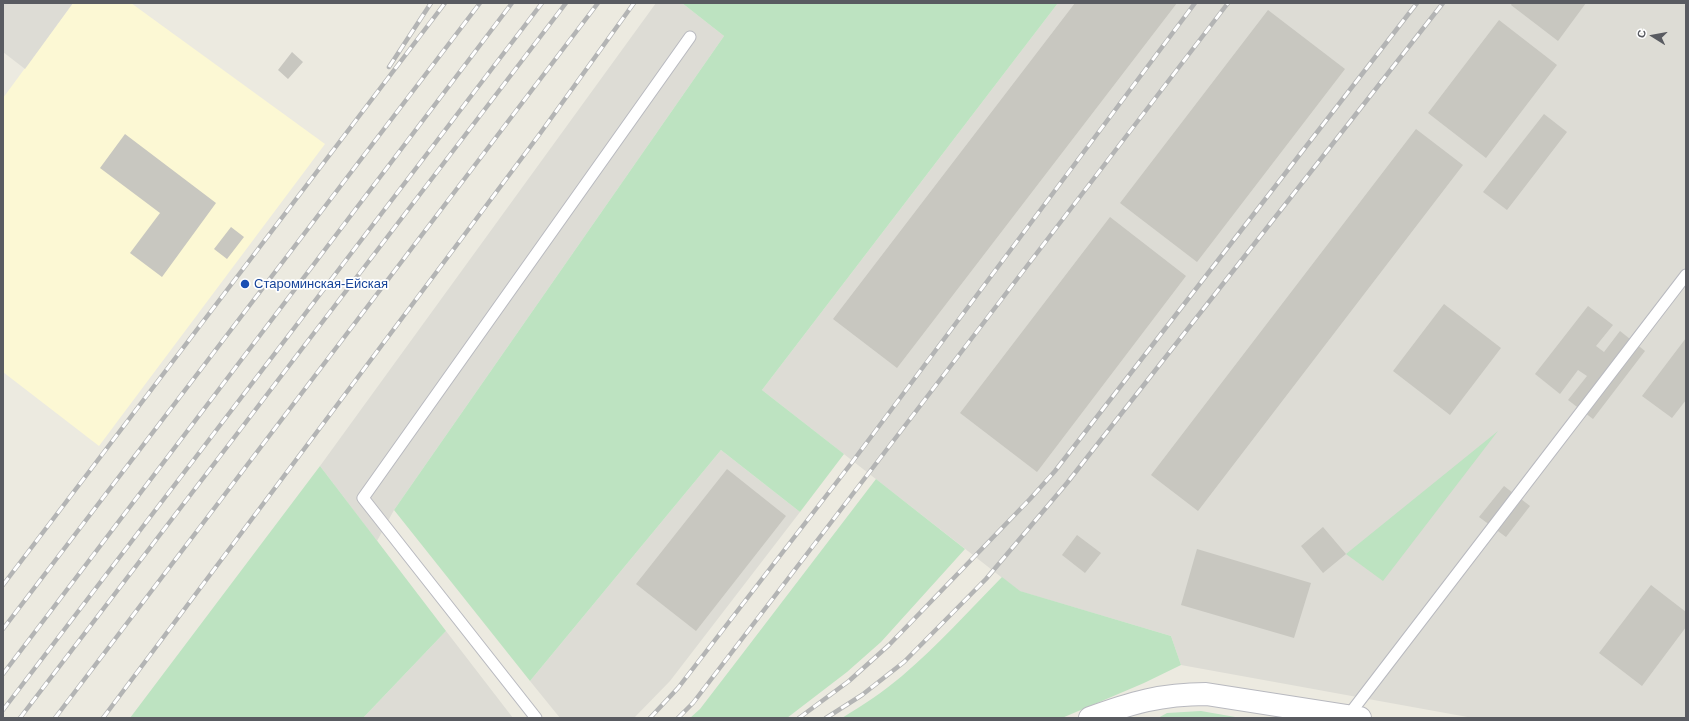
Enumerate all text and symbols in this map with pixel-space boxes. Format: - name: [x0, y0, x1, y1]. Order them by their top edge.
- north arrow: [1633, 16, 1673, 56]
- text: С: [1635, 29, 1648, 39]
- place label: Староминская-Ейская: [254, 276, 388, 292]
- marker: Староминская-Ейская: [239, 278, 251, 290]

